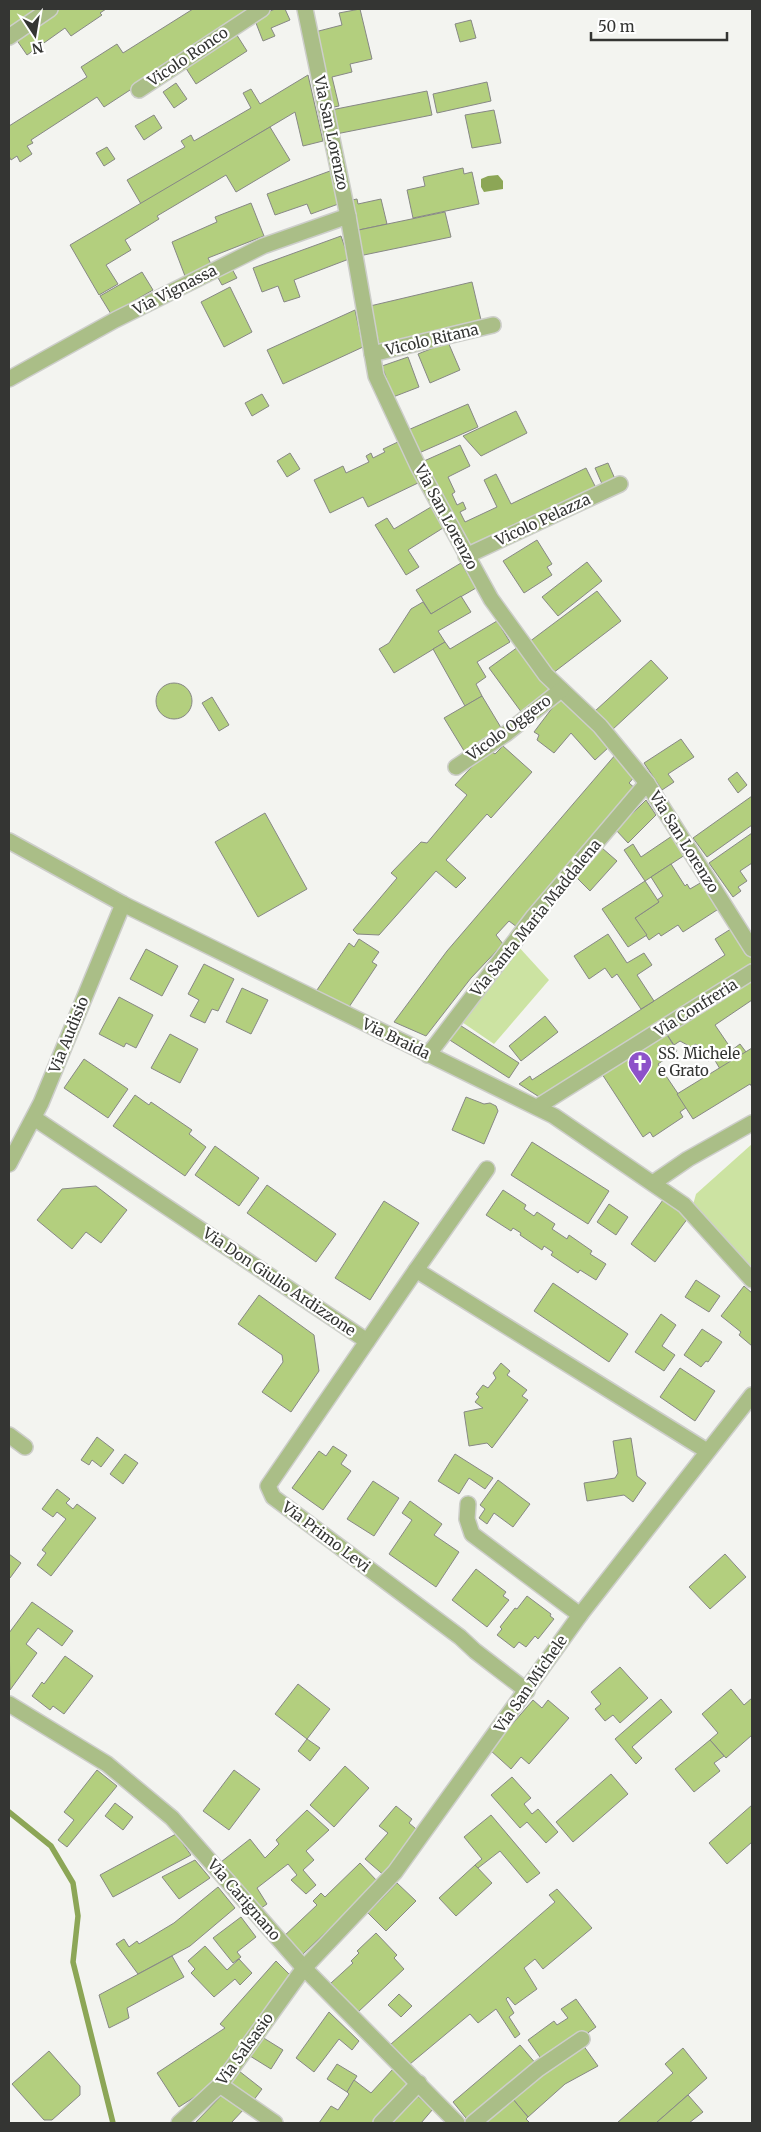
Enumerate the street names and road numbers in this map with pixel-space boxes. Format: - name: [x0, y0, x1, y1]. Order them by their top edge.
- street label: Vicolo Ronco: [143, 23, 232, 91]
- street label: Via San Lorenzo: [310, 73, 353, 192]
- street label: Via Vignassa: [129, 260, 220, 319]
- street label: Vicolo Ritana: [383, 320, 480, 360]
- street label: Via San Lorenzo: [410, 460, 482, 573]
- street label: Vicolo Pelazza: [491, 489, 593, 550]
- street label: Vicolo Oggero: [462, 691, 555, 765]
- street label: Via San Lorenzo: [645, 787, 723, 896]
- street label: Via Santa Maria Maddalena: [466, 835, 605, 1001]
- street label: Via Confreria: [650, 975, 741, 1041]
- street label: Via Audisio: [44, 994, 93, 1077]
- street label: Via Braida: [358, 1014, 433, 1063]
- street label: Via Don Giulio Ardizzone: [198, 1223, 360, 1340]
- street label: Via Primo Levi: [278, 1497, 374, 1576]
- street label: Via San Michele: [489, 1631, 571, 1737]
- street label: Via Carignano: [203, 1854, 285, 1944]
- street label: Via Salsasio: [211, 2009, 277, 2089]

